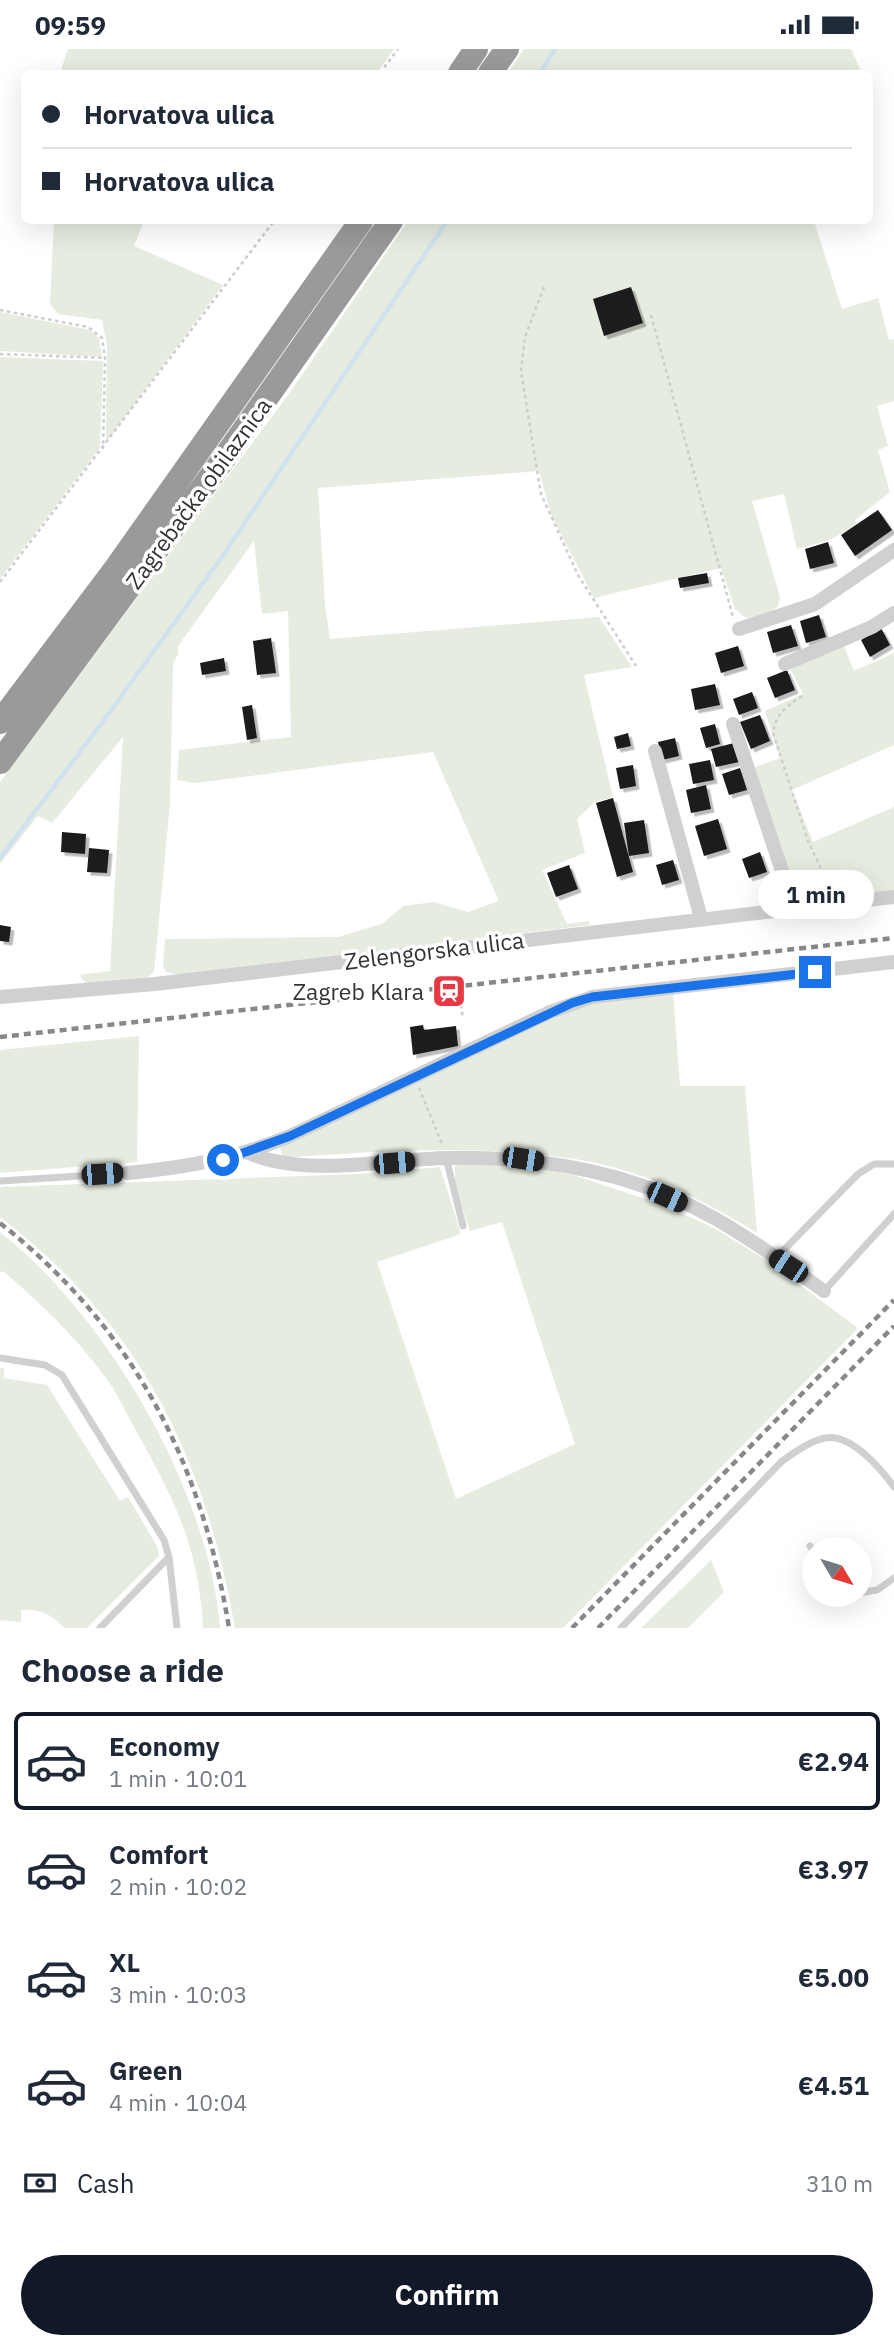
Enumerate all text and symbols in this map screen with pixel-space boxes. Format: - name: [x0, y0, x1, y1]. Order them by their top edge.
- text: 09:59: [35, 8, 106, 42]
- text: Horvatova ulica: [84, 97, 275, 131]
- text: Horvatova ulica: [84, 164, 275, 198]
- street label: Zagrebačka obilaznica: [118, 391, 278, 595]
- callout: 1 min: [757, 871, 873, 919]
- text: 1 min: [786, 879, 846, 909]
- street label: Zelengorska ulica: [342, 924, 526, 976]
- route end: [799, 956, 831, 988]
- station icon: Zagreb Klara: [430, 972, 468, 1010]
- place label: Zagreb Klara: [293, 976, 424, 1006]
- route start: [207, 1144, 239, 1176]
- car: [501, 1145, 546, 1173]
- car: [373, 1151, 416, 1175]
- car: [81, 1162, 124, 1186]
- car: [644, 1179, 691, 1215]
- car: [765, 1246, 812, 1286]
- north arrow: [802, 1537, 872, 1607]
- map controls: [802, 1537, 872, 1607]
- text: Choose a ride: [21, 1649, 224, 1691]
- text: Economy: [109, 1729, 220, 1763]
- icon: car: [25, 1730, 88, 1793]
- text: €2.94: [798, 1744, 869, 1778]
- text: 1 min · 10:01: [109, 1763, 247, 1793]
- text: Comfort: [109, 1837, 208, 1871]
- icon: car: [25, 1838, 88, 1901]
- text: €3.97: [798, 1852, 869, 1886]
- text: 2 min · 10:02: [109, 1871, 247, 1901]
- text: XL: [109, 1945, 140, 1979]
- icon: car: [25, 1946, 88, 2009]
- text: €5.00: [798, 1960, 869, 1994]
- text: 3 min · 10:03: [109, 1979, 247, 2009]
- text: Green: [109, 2053, 183, 2087]
- icon: car: [25, 2054, 88, 2117]
- text: €4.51: [798, 2068, 869, 2102]
- text: 4 min · 10:04: [109, 2087, 247, 2117]
- icon: cash: [21, 2164, 59, 2202]
- text: Cash: [77, 2166, 134, 2200]
- text: 310 m: [806, 2168, 873, 2198]
- button: Confirm: [21, 2255, 873, 2335]

